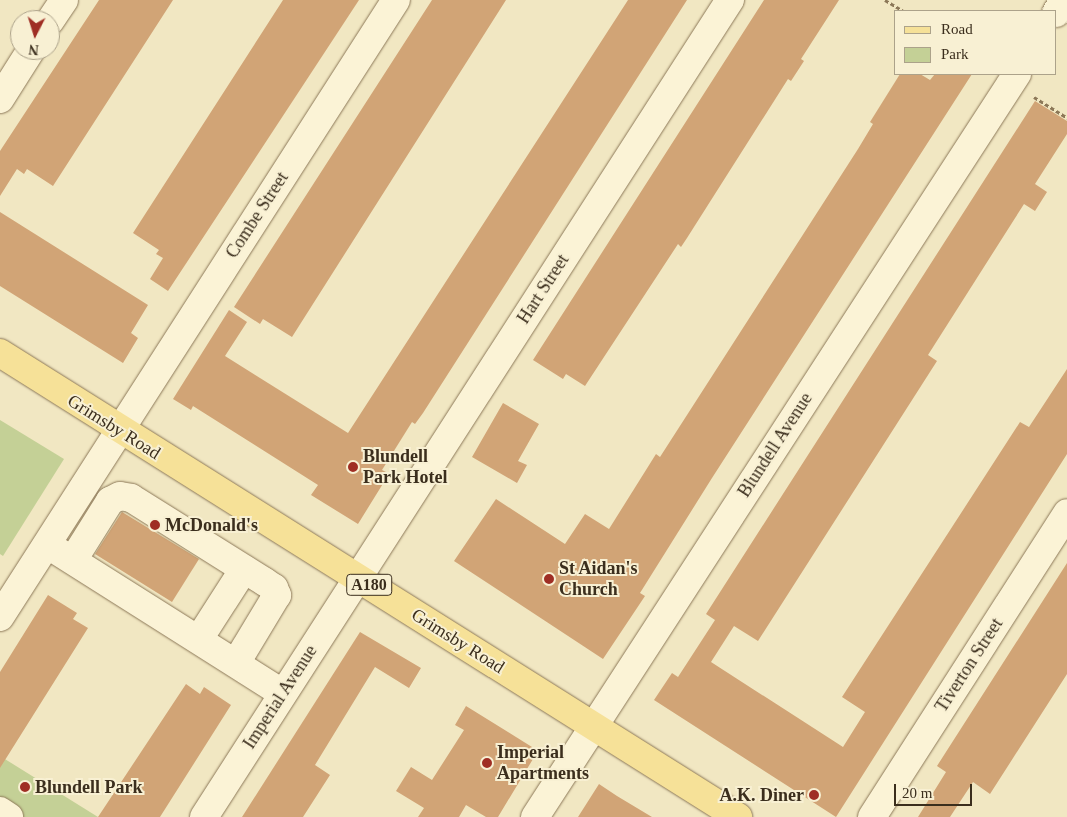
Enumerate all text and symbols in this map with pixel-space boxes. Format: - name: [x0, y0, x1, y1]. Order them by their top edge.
- north arrow: [10, 10, 60, 60]
- legend: [894, 10, 1057, 75]
- text: Road: [941, 21, 973, 37]
- text: N: [28, 42, 39, 57]
- text: Park: [941, 46, 969, 62]
- street label: Combe Street: [221, 168, 293, 262]
- street label: Hart Street: [513, 250, 573, 328]
- street label: Blundell Avenue: [733, 388, 817, 502]
- street label: Grimsby Road: [64, 390, 164, 464]
- place label: Blundell Park Hotel: [363, 446, 447, 488]
- marker: Blundell Park Hotel: [347, 461, 359, 473]
- place label: McDonald's: [165, 514, 258, 536]
- marker: McDonald's: [149, 519, 161, 531]
- place label: St Aidan's Church: [559, 558, 639, 600]
- road number: A180: [345, 572, 393, 598]
- marker: St Aidan's Church: [543, 573, 555, 585]
- street label: Grimsby Road: [408, 604, 508, 678]
- street label: Tiverton Street: [931, 614, 1007, 716]
- street label: Imperial Avenue: [238, 641, 322, 753]
- place label: Imperial Apartments: [497, 742, 589, 784]
- marker: Imperial Apartments: [481, 757, 493, 769]
- scale bar: [897, 774, 974, 806]
- place label: Blundell Park: [35, 776, 143, 798]
- marker: Blundell Park: [19, 781, 31, 793]
- place label: A.K. Diner: [720, 784, 804, 806]
- text: 20 m: [902, 785, 932, 801]
- marker: A.K. Diner: [808, 789, 820, 801]

